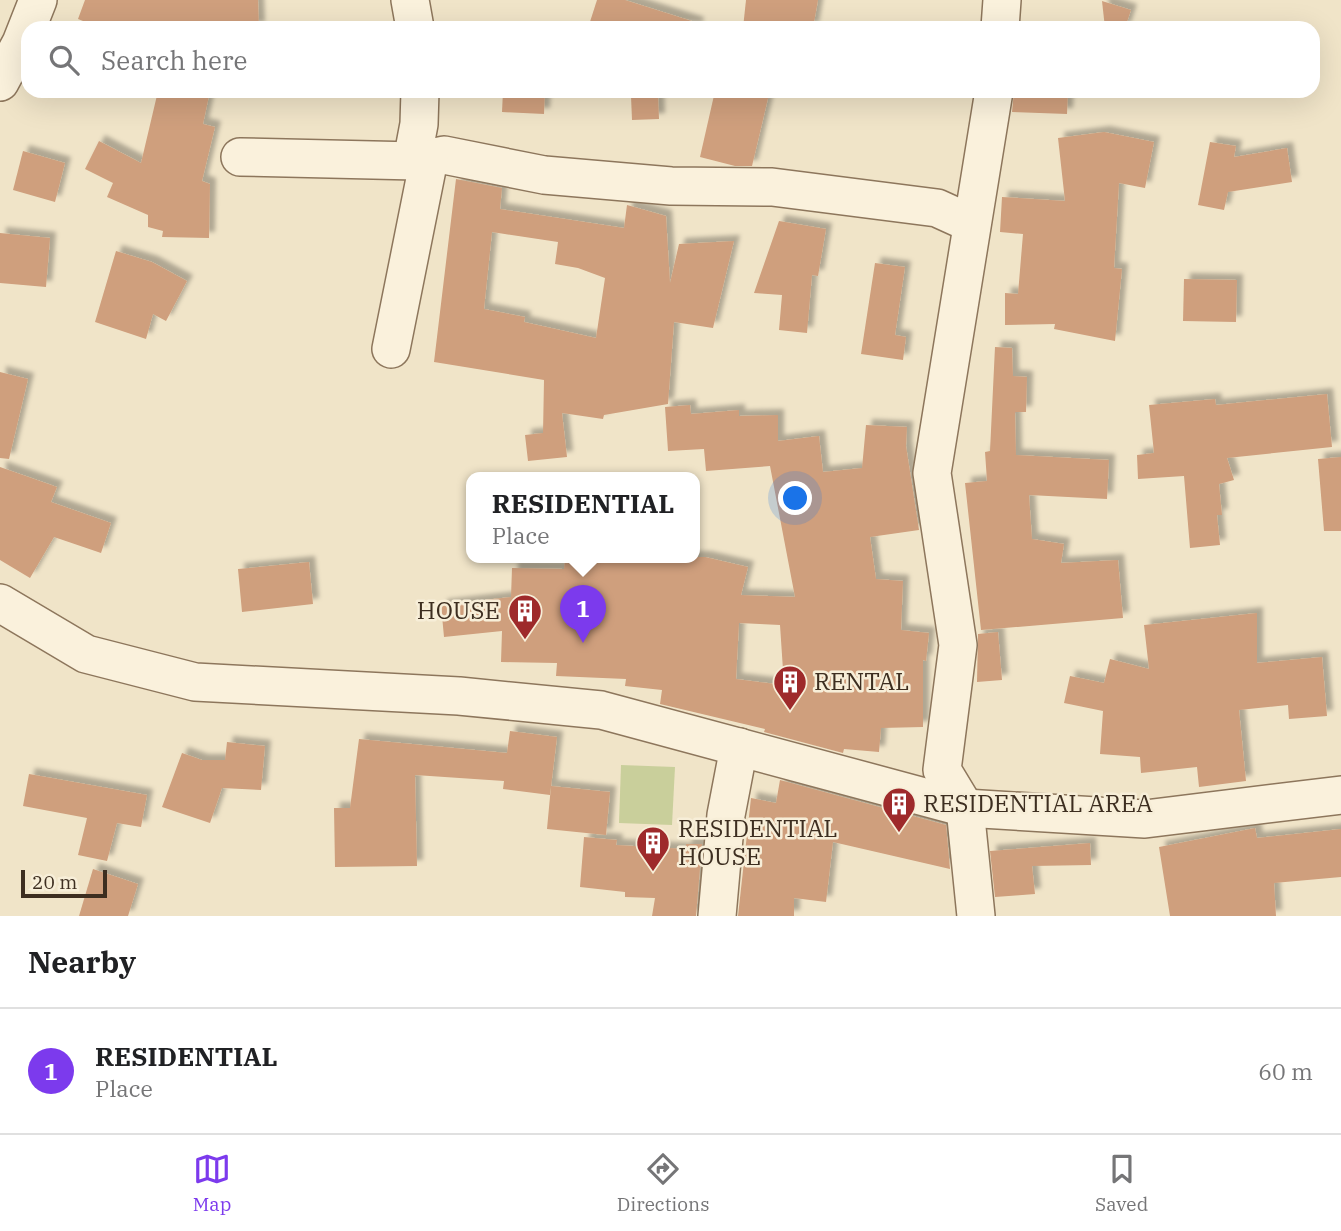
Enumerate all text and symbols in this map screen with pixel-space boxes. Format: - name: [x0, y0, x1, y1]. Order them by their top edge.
- search box: [21, 21, 1320, 98]
- icon: search: [45, 41, 83, 79]
- text: Search here: [101, 43, 247, 77]
- popup: [466, 472, 700, 563]
- your location: [778, 481, 812, 515]
- text: RESIDENTIAL: [492, 486, 674, 520]
- text: Place: [492, 520, 550, 550]
- pin: 1: [560, 585, 606, 643]
- building icon: HOUSE: [506, 592, 544, 641]
- place label: HOUSE: [417, 594, 500, 626]
- building icon: RENTAL: [771, 663, 809, 712]
- place label: RENTAL: [814, 665, 909, 697]
- building icon: RESIDENTIAL AREA: [880, 785, 918, 834]
- place label: RESIDENTIAL AREA: [923, 787, 1153, 819]
- place label: RESIDENTIAL HOUSE: [678, 812, 838, 872]
- building icon: RESIDENTIAL HOUSE: [634, 824, 672, 873]
- scale bar: [21, 867, 107, 899]
- text: 20 m: [32, 870, 77, 894]
- text: Nearby: [28, 942, 136, 981]
- text: RESIDENTIAL: [95, 1039, 278, 1073]
- text: 1: [44, 1056, 58, 1086]
- text: 60 m: [1258, 1056, 1313, 1086]
- text: Place: [95, 1073, 153, 1103]
- tab: Map: [193, 1150, 231, 1216]
- tab: Directions: [617, 1150, 710, 1216]
- tab: Saved: [1095, 1150, 1148, 1216]

